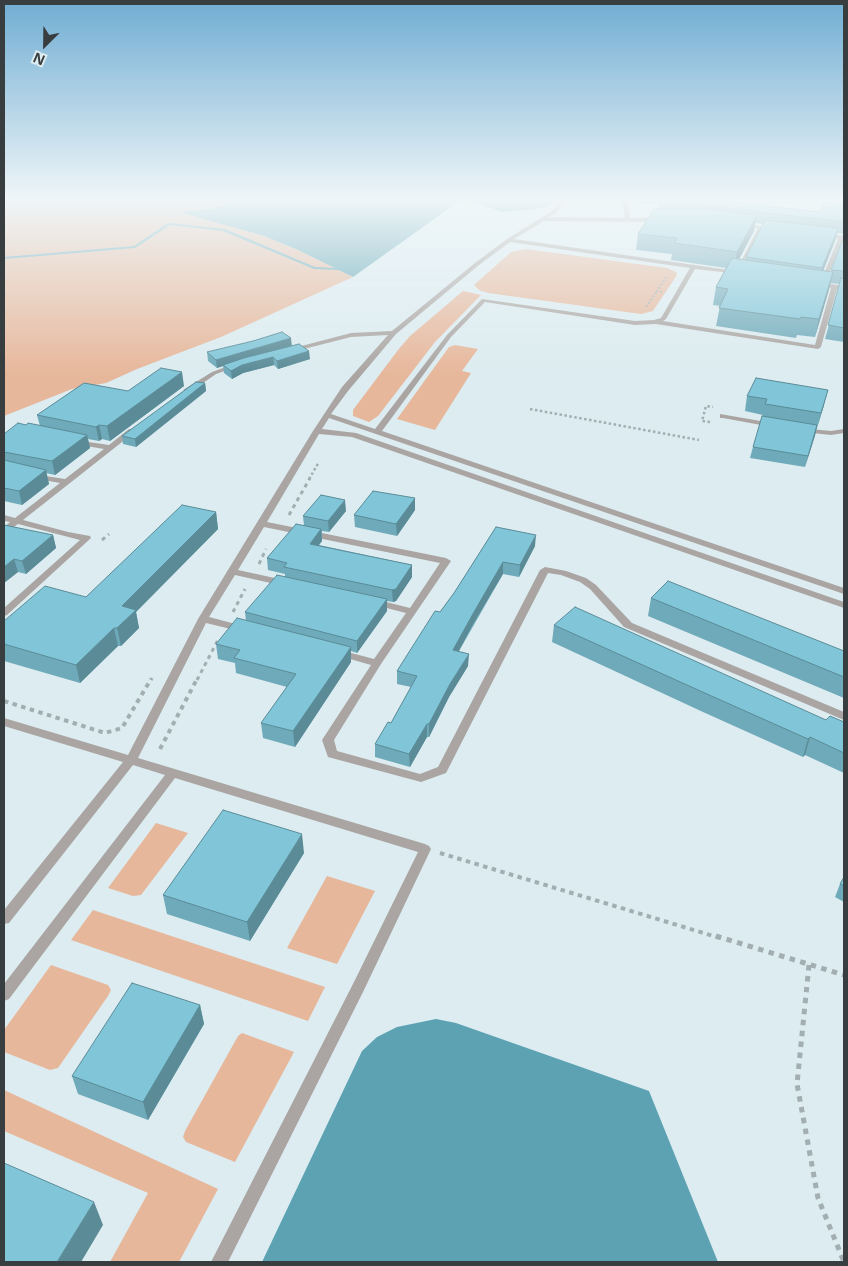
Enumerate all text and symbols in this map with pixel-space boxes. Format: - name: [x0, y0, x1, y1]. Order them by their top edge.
- north arrow: [20, 20, 70, 70]
- text: N: [30, 48, 48, 70]

